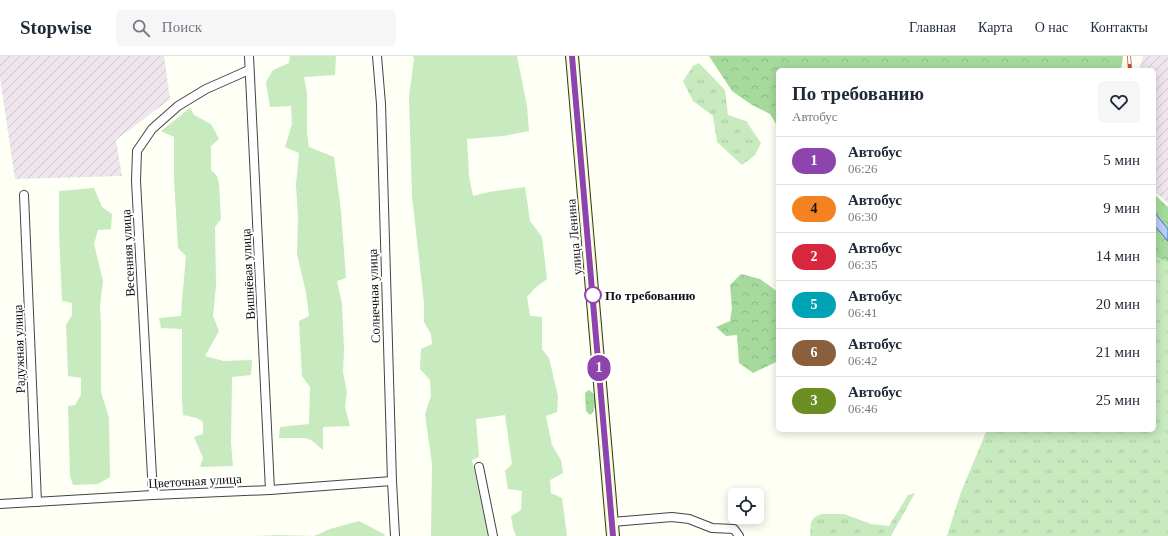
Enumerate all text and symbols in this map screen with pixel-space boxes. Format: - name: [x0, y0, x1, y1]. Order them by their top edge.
- search box: [116, 10, 396, 46]
- text: Stopwise: [20, 17, 92, 38]
- icon: search: [130, 17, 152, 39]
- text: Поиск: [162, 19, 202, 35]
- text: Главная: [909, 20, 956, 35]
- text: Карта: [978, 20, 1013, 35]
- text: О нас: [1035, 20, 1068, 35]
- text: Контакты: [1090, 20, 1148, 35]
- button: heart: [1098, 81, 1140, 123]
- text: По требованию: [792, 83, 924, 104]
- text: Автобус: [792, 109, 838, 124]
- text: Автобус: [848, 144, 902, 160]
- text: 5 мин: [1103, 152, 1140, 168]
- text: 1: [811, 153, 818, 168]
- text: 06:26: [848, 161, 878, 176]
- text: Автобус: [848, 192, 902, 208]
- street label: улица Ленина: [563, 198, 585, 276]
- text: 9 мин: [1103, 200, 1140, 216]
- text: 4: [811, 201, 818, 216]
- street label: Весенняя улица: [118, 209, 138, 297]
- text: 06:30: [848, 209, 878, 224]
- street label: Вишнёвая улица: [238, 228, 258, 320]
- text: Автобус: [848, 240, 902, 256]
- street label: Солнечная улица: [365, 248, 383, 343]
- text: 14 мин: [1096, 248, 1140, 264]
- text: 2: [811, 249, 818, 264]
- text: 06:35: [848, 257, 878, 272]
- marker: По требованию: [584, 286, 602, 304]
- place label: По требованию: [605, 288, 695, 303]
- text: Автобус: [848, 288, 902, 304]
- text: 20 мин: [1096, 296, 1140, 312]
- text: 5: [811, 297, 818, 312]
- street label: Радужная улица: [10, 304, 28, 394]
- text: 06:41: [848, 305, 878, 320]
- text: Автобус: [848, 336, 902, 352]
- text: 21 мин: [1096, 344, 1140, 360]
- text: 6: [811, 345, 818, 360]
- text: 06:42: [848, 353, 878, 368]
- line badge: 1: [586, 355, 612, 381]
- text: 1: [596, 360, 603, 375]
- text: Автобус: [848, 384, 902, 400]
- text: 25 мин: [1096, 392, 1140, 408]
- text: 3: [811, 393, 818, 408]
- text: 06:46: [848, 401, 878, 416]
- street label: Цветочная улица: [148, 471, 242, 491]
- map controls: [728, 488, 764, 524]
- button: locate: [728, 488, 764, 524]

